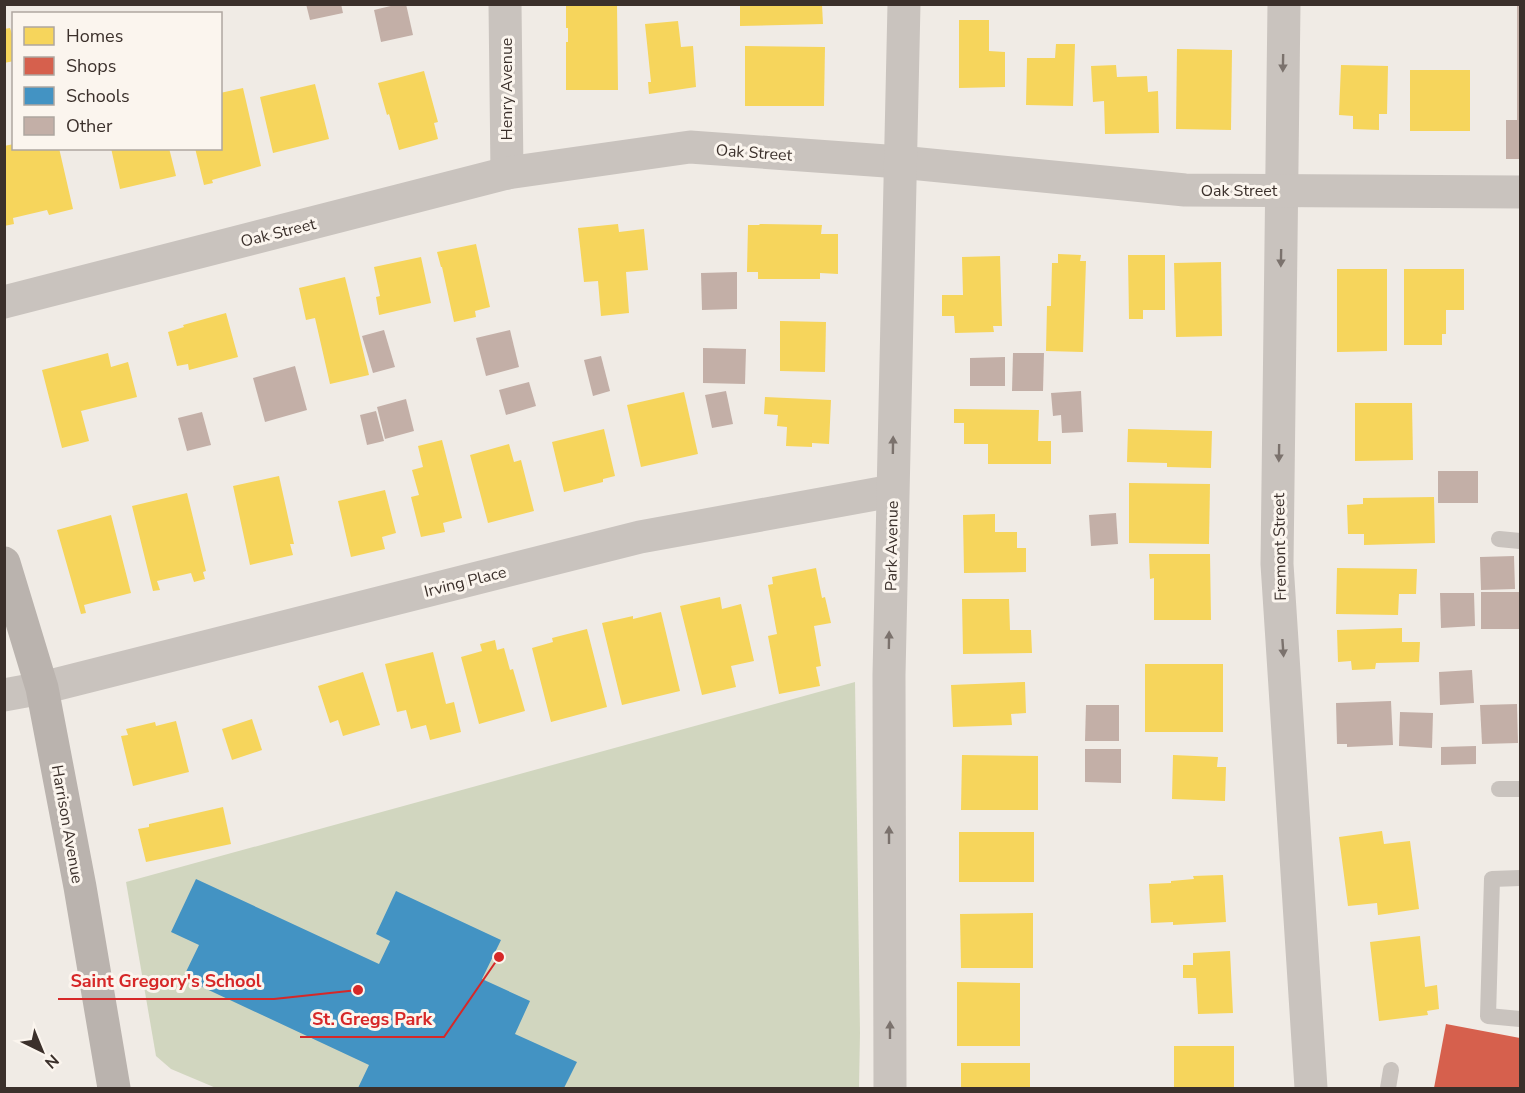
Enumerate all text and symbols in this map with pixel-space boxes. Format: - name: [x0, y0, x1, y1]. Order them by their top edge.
- legend: [12, 12, 222, 150]
- text: Homes: [66, 24, 123, 48]
- street label: Henry Avenue: [496, 38, 518, 140]
- one-way arrow: [1278, 53, 1288, 72]
- text: Shops: [66, 54, 116, 78]
- text: Schools: [66, 84, 130, 108]
- text: Other: [66, 114, 113, 138]
- street label: Oak Street: [715, 139, 793, 167]
- street label: Oak Street: [1201, 180, 1278, 202]
- street label: Oak Street: [238, 213, 318, 253]
- one-way arrow: [1276, 248, 1286, 267]
- one-way arrow: [888, 436, 898, 455]
- one-way arrow: [1274, 443, 1284, 462]
- street label: Fremont Street: [1268, 493, 1292, 601]
- street label: Park Avenue: [880, 501, 904, 591]
- street label: Irving Place: [422, 561, 509, 603]
- one-way arrow: [884, 631, 894, 650]
- one-way arrow: [1278, 638, 1287, 657]
- street label: Harrison Avenue: [46, 763, 88, 885]
- one-way arrow: [884, 826, 894, 845]
- callout: Saint Gregory's School: [58, 963, 274, 999]
- text: Saint Gregory's School: [70, 969, 262, 993]
- callout: St. Gregs Park: [300, 1001, 444, 1037]
- text: St. Gregs Park: [312, 1007, 432, 1031]
- north arrow: [12, 1021, 72, 1081]
- one-way arrow: [885, 1021, 895, 1040]
- text: N: [40, 1049, 63, 1073]

